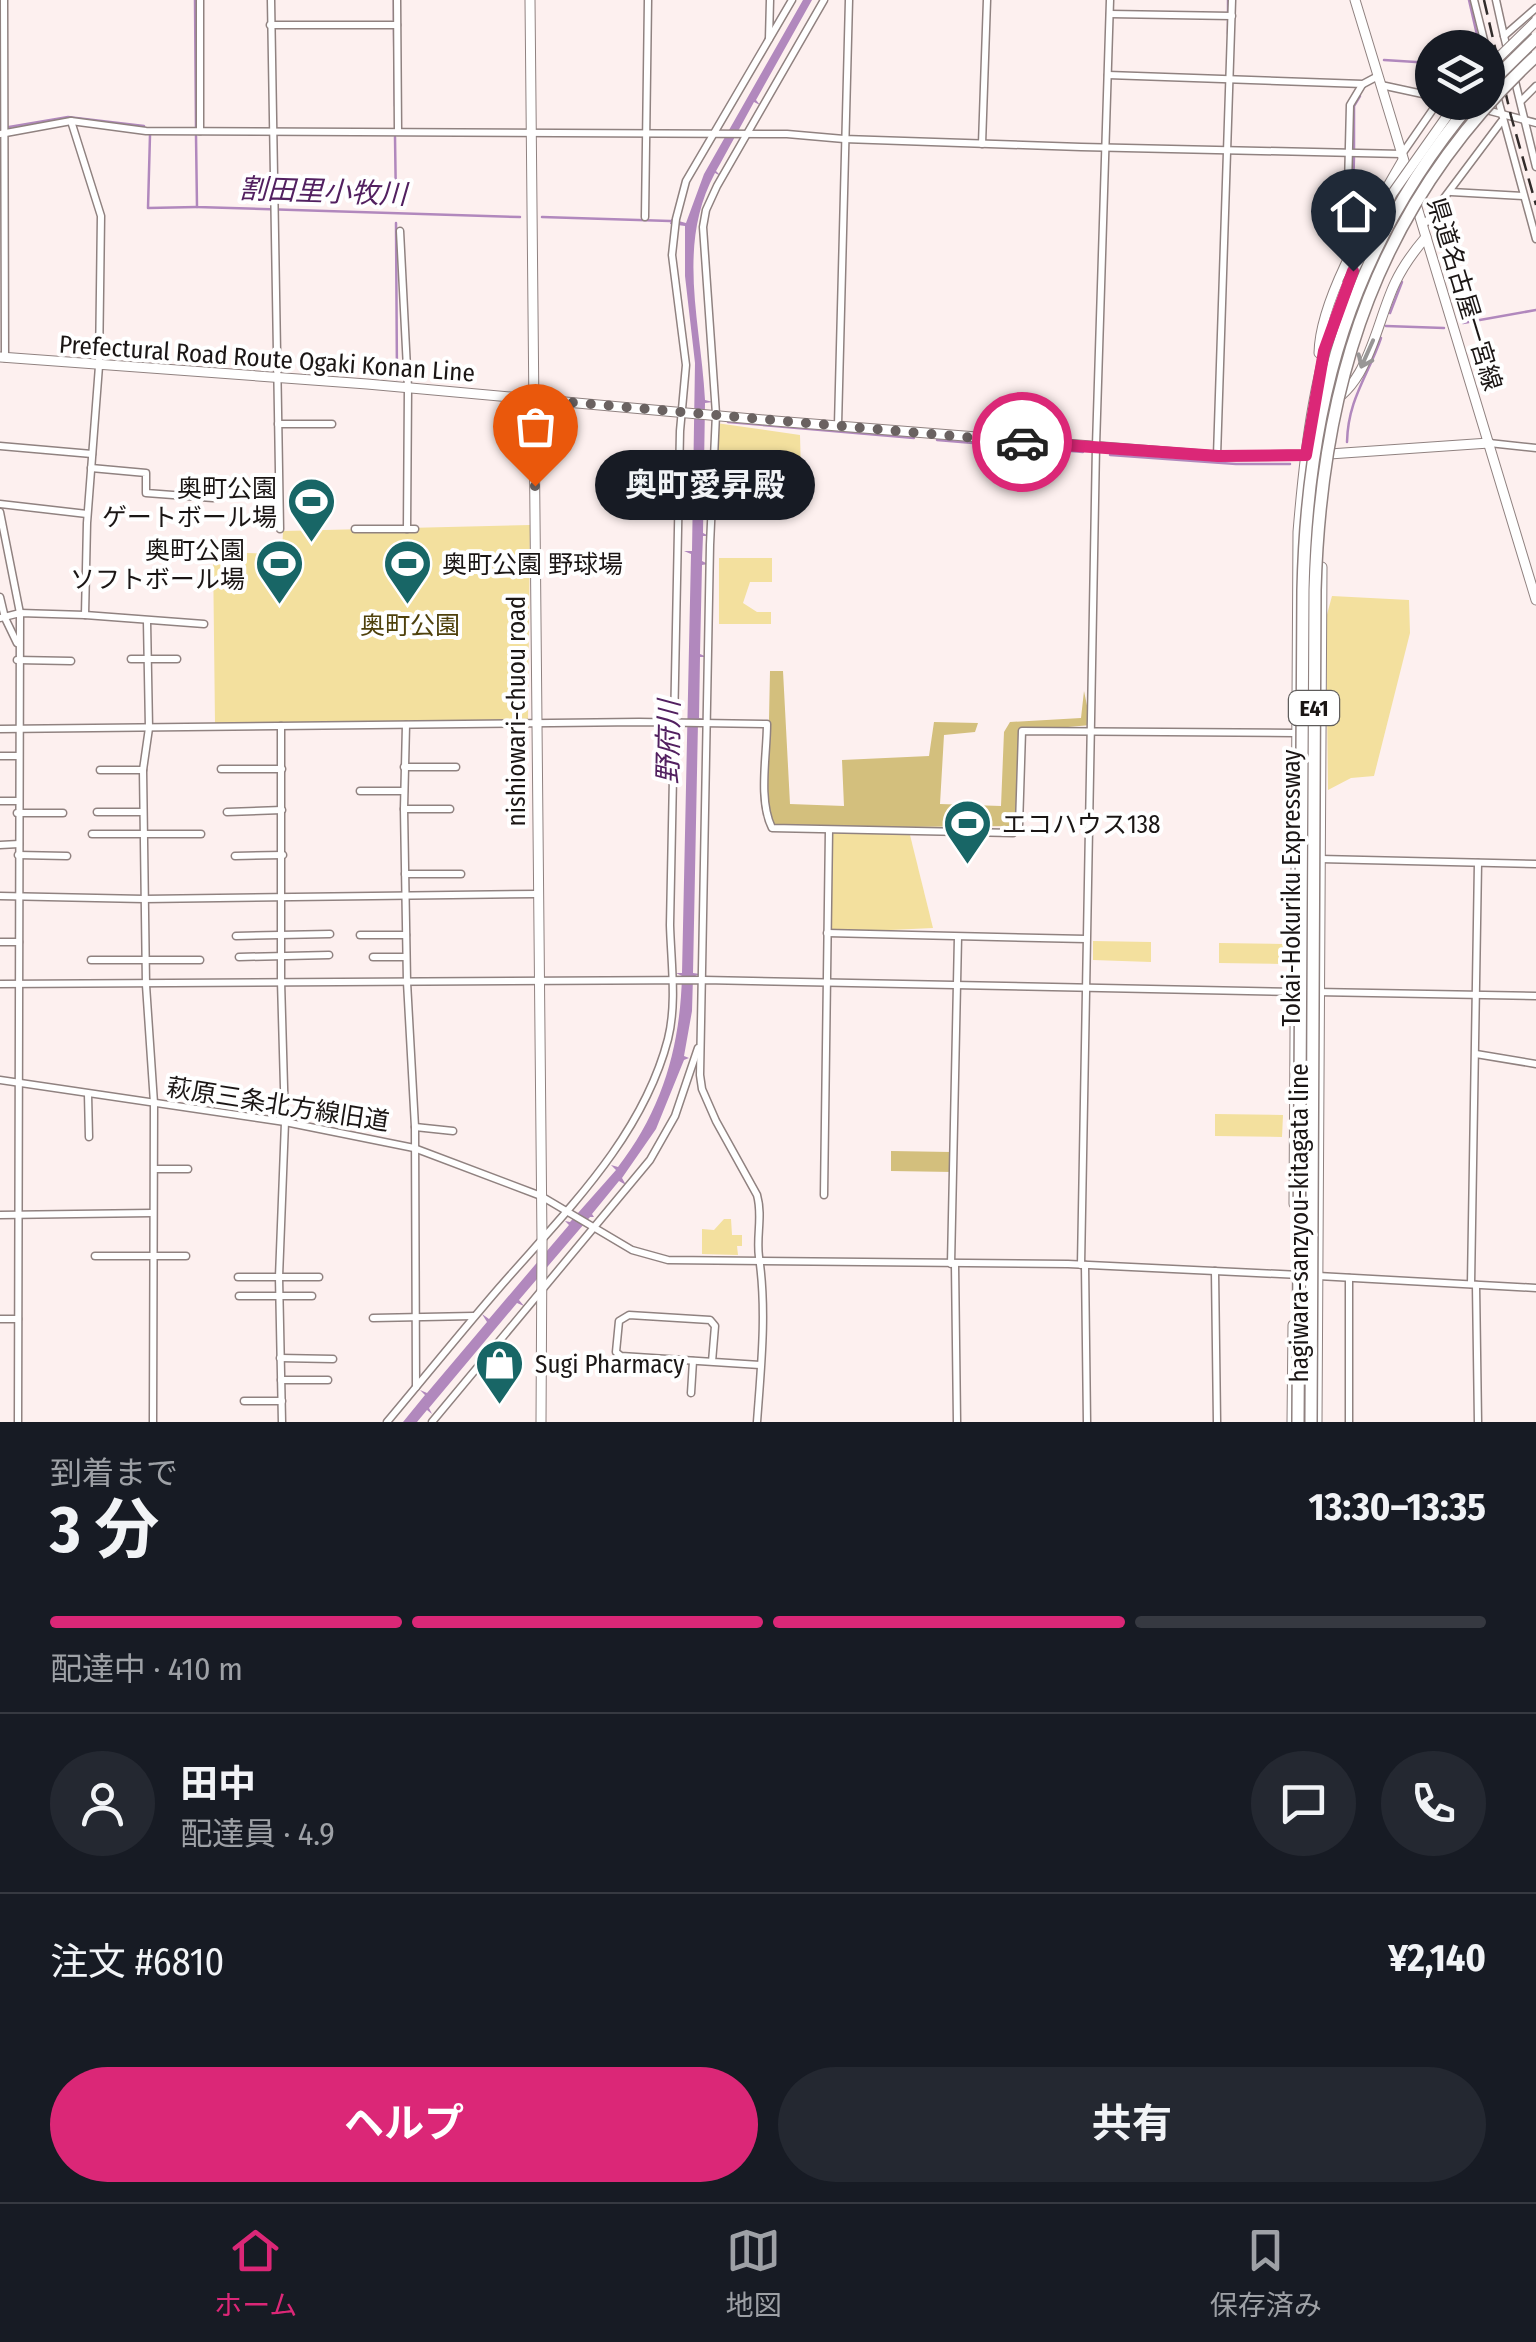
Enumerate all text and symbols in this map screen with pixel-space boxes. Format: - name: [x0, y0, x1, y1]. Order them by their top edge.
- map controls: [1415, 30, 1505, 120]
- button: layers: [1415, 30, 1505, 120]
- pin: [1311, 169, 1396, 272]
- water label: 割田里小牧川: [238, 172, 410, 211]
- icon: home: [1326, 184, 1381, 239]
- street label: 県道名古屋一宮線: [1420, 194, 1508, 394]
- street label: Prefectural Road Route Ogaki Konan Line: [58, 329, 476, 388]
- one-way arrow: [1357, 338, 1375, 369]
- pin: [493, 384, 578, 487]
- courier: [972, 392, 1072, 492]
- icon: bag: [508, 399, 563, 454]
- icon: car: [995, 415, 1050, 470]
- callout: 奥町愛昇殿: [595, 451, 815, 521]
- text: 奥町愛昇殿: [625, 466, 785, 504]
- place label: 奥町公園 ゲートボール場: [102, 474, 277, 533]
- sports icon: 奥町公園 ゲートボール場: [286, 476, 338, 544]
- place label: 奥町公園 ソフトボール場: [70, 536, 245, 595]
- sports icon: 奥町公園 ソフトボール場: [254, 538, 306, 606]
- sports icon: 奥町公園 野球場: [381, 538, 433, 606]
- place label: 奥町公園 野球場: [442, 550, 623, 580]
- street label: nishiowari-chuou road: [502, 596, 532, 826]
- park label: 奥町公園: [360, 611, 460, 641]
- road number: E41: [1289, 691, 1339, 725]
- water label: 野府川: [651, 697, 686, 784]
- street label: Tokai-Hokuriku Expressway: [1277, 749, 1307, 1027]
- sports icon: エコハウス138: [941, 798, 993, 866]
- place label: エコハウス138: [1002, 810, 1161, 840]
- street label: hagiwara-sanzyou-kitagata line: [1285, 1063, 1315, 1383]
- street label: 萩原三条北方線旧道: [164, 1073, 391, 1137]
- shop icon: Sugi Pharmacy: [474, 1338, 526, 1406]
- place label: Sugi Pharmacy: [535, 1350, 684, 1380]
- text: 到着まで: [50, 1454, 178, 1492]
- text: 13:30–13:35: [1309, 1484, 1486, 1530]
- text: 3 分: [50, 1491, 159, 1569]
- text: 配達中 · 410 m: [50, 1650, 243, 1688]
- button: person: [50, 1751, 155, 1856]
- button: chat: [1251, 1751, 1356, 1856]
- button: phone: [1381, 1751, 1486, 1856]
- text: 田中: [180, 1761, 256, 1807]
- text: 配達員 · 4.9: [180, 1815, 335, 1853]
- text: ¥2,140: [1388, 1935, 1486, 1981]
- text: 注文 #6810: [50, 1939, 224, 1985]
- button: ヘルプ: [50, 2067, 758, 2182]
- button: 共有: [778, 2067, 1486, 2182]
- tab: ホーム: [214, 2223, 297, 2323]
- tab: 地図: [726, 2223, 782, 2323]
- tab: 保存済み: [1210, 2223, 1322, 2323]

